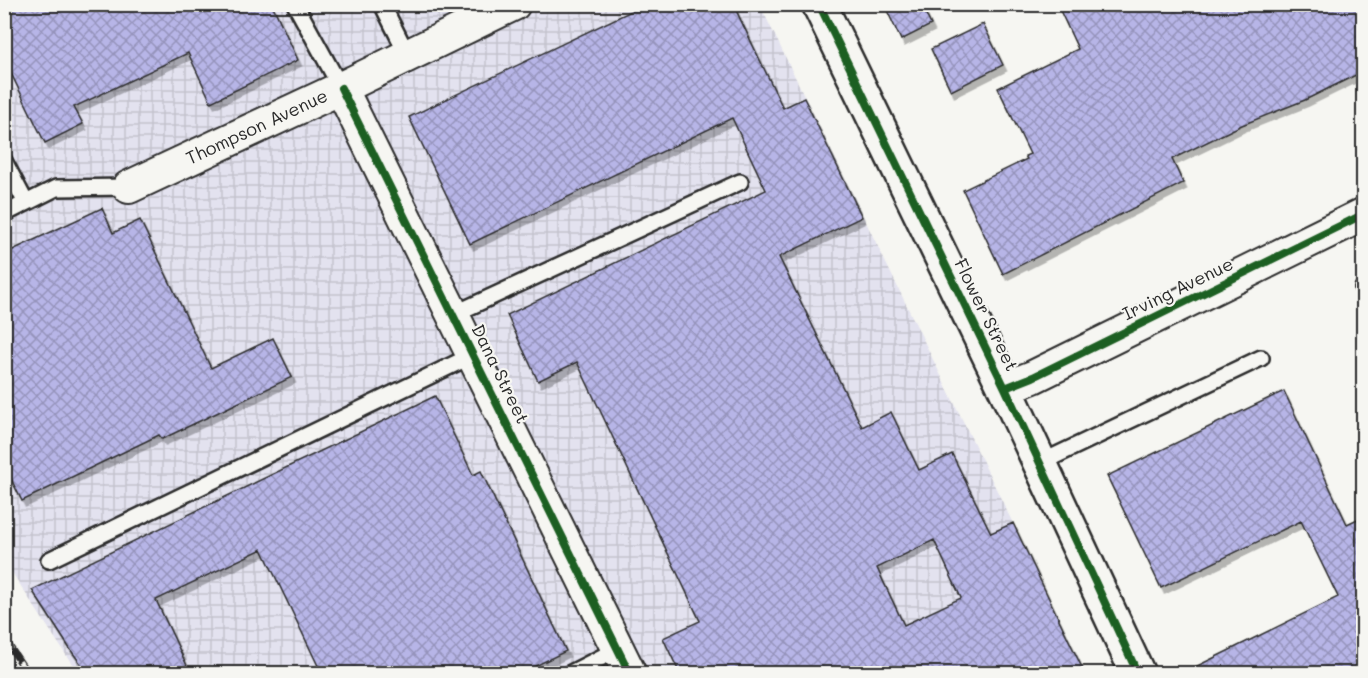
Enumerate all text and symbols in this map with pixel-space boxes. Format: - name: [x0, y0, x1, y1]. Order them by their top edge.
- street label: Thompson Avenue: [182, 83, 331, 169]
- street label: Irving Avenue: [1118, 251, 1237, 325]
- street label: Flower Street: [949, 254, 1025, 375]
- street label: Dana Street: [466, 320, 535, 427]

